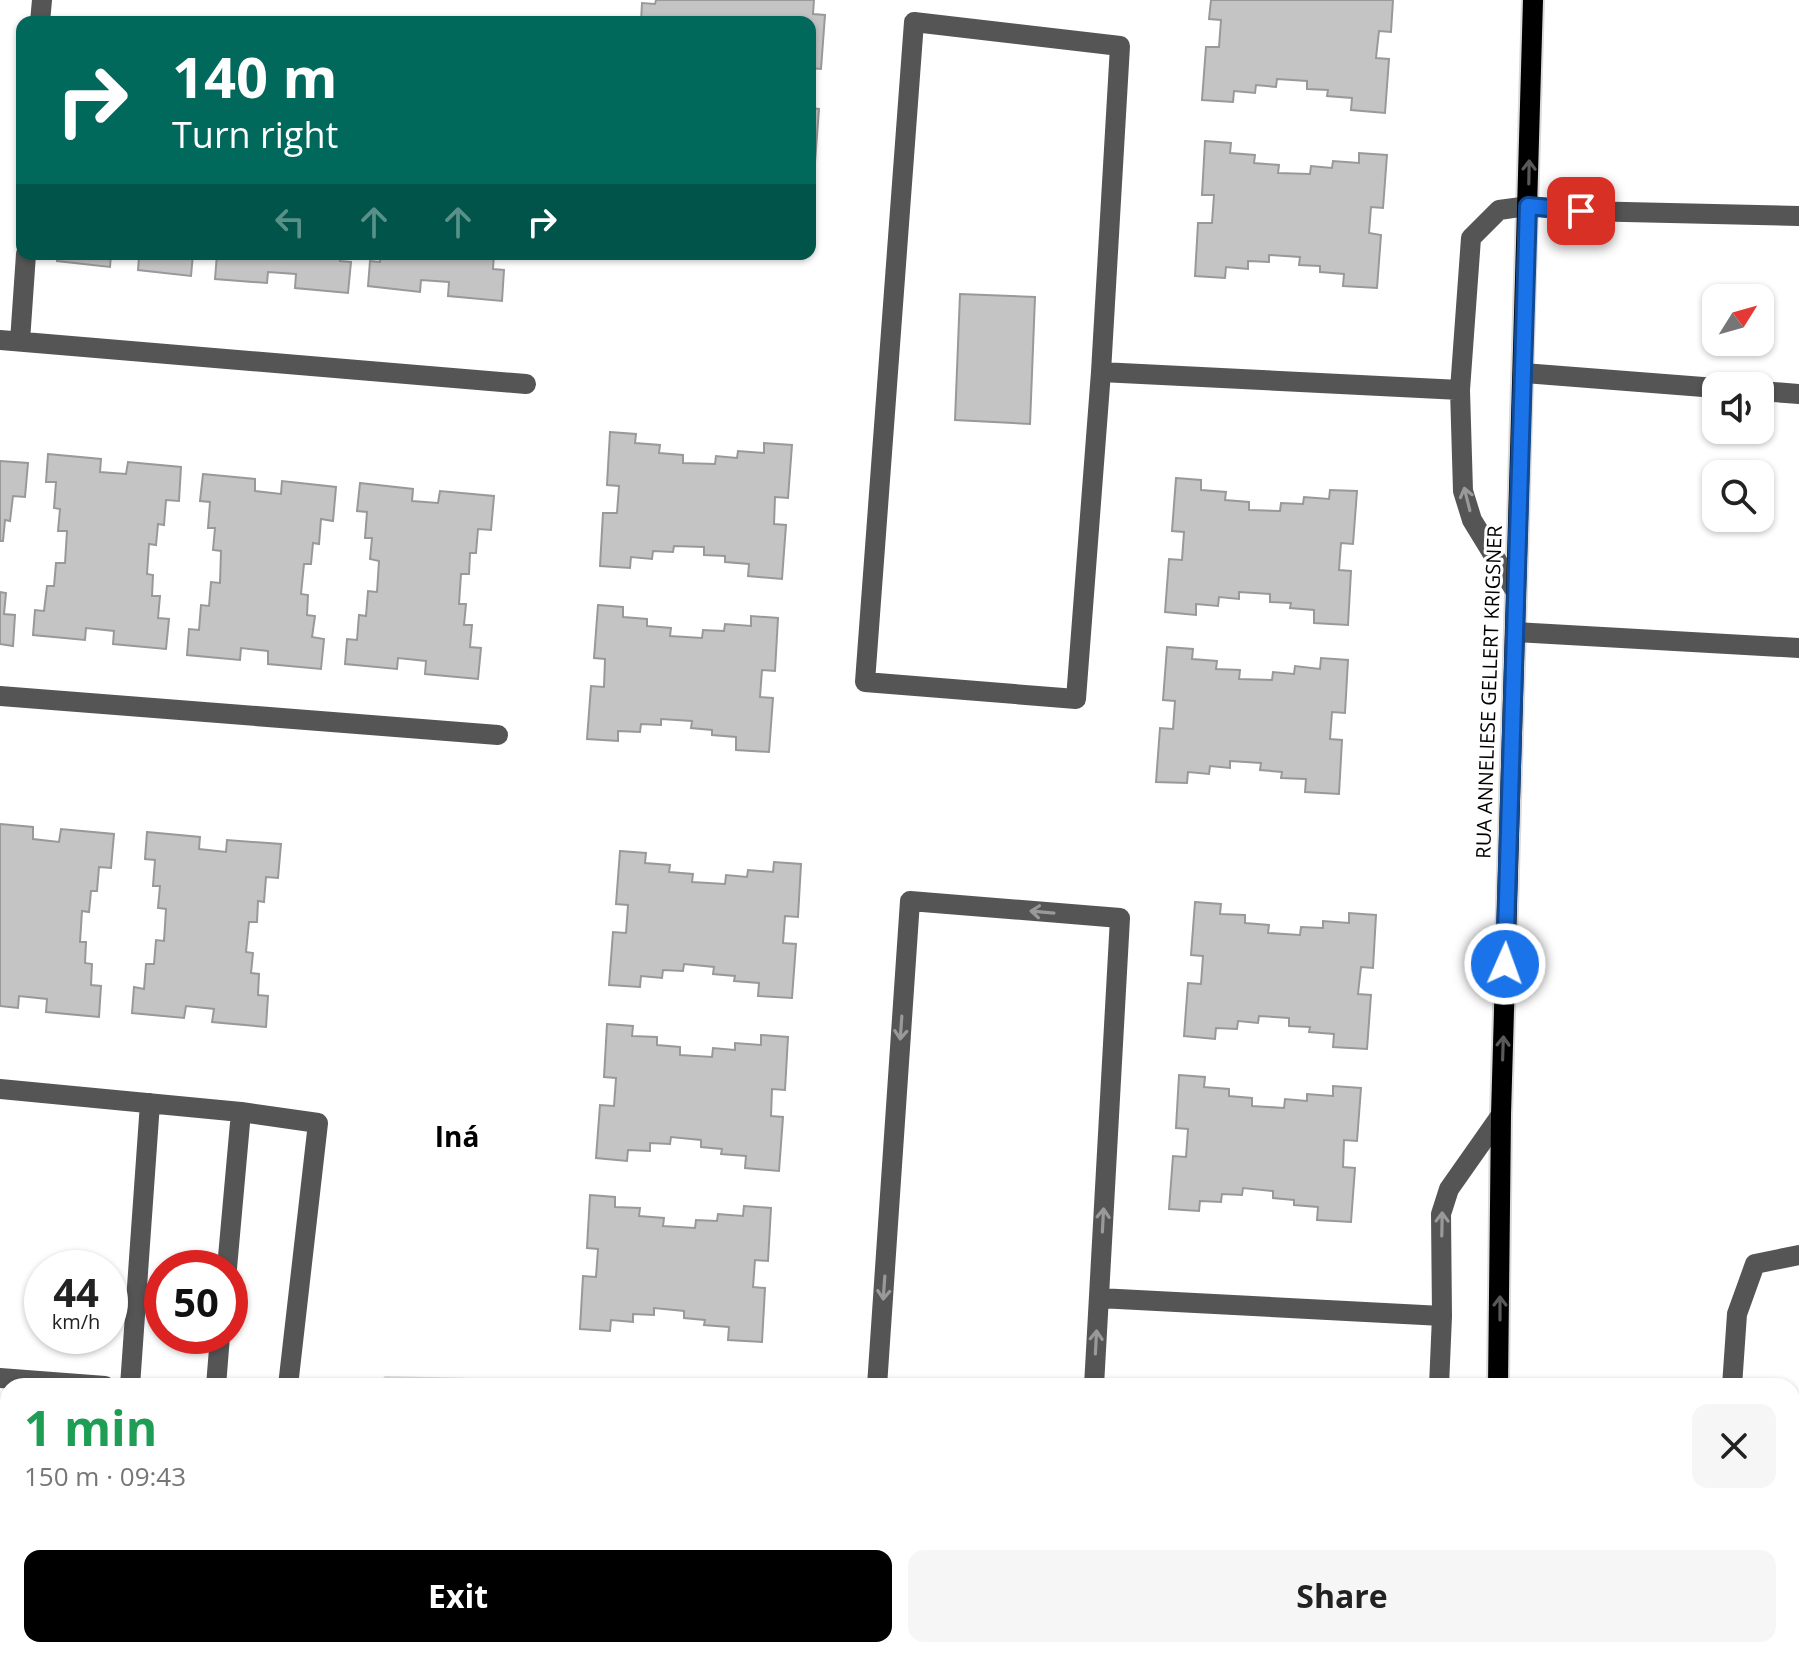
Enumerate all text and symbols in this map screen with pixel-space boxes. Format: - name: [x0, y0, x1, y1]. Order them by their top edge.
- text: 140 m: [172, 38, 338, 114]
- icon: right: [40, 48, 144, 152]
- text: Turn right: [172, 110, 338, 159]
- one-way arrow: [1521, 159, 1536, 186]
- pin: [1547, 177, 1615, 245]
- icon: arrive: [1559, 189, 1603, 233]
- icon: left: [268, 200, 312, 244]
- icon: ahead: [352, 200, 396, 244]
- icon: ahead: [436, 200, 480, 244]
- icon: right: [520, 200, 564, 244]
- north arrow: [1702, 284, 1774, 356]
- map controls: [1702, 284, 1774, 532]
- button: sound: [1702, 372, 1774, 444]
- button: search: [1702, 460, 1774, 532]
- one-way arrow: [1458, 486, 1473, 512]
- street label: RUA ANNELIESE GELLERT KRIGSNER: [1469, 524, 1508, 859]
- one-way arrow: [1029, 904, 1056, 919]
- position arrow: [1463, 922, 1547, 1006]
- one-way arrow: [894, 1014, 909, 1041]
- one-way arrow: [1495, 1035, 1510, 1062]
- district label: Iná: [435, 1117, 479, 1155]
- one-way arrow: [1096, 1207, 1111, 1234]
- one-way arrow: [1434, 1211, 1450, 1238]
- speed limit sign: 50: [144, 1250, 248, 1354]
- text: 44: [53, 1264, 99, 1319]
- one-way arrow: [876, 1274, 891, 1301]
- one-way arrow: [1492, 1295, 1508, 1322]
- text: km/h: [52, 1308, 100, 1335]
- one-way arrow: [1089, 1329, 1104, 1356]
- text: 1 min: [24, 1395, 157, 1460]
- button: close: [1692, 1404, 1776, 1488]
- text: 150 m · 09:43: [24, 1458, 186, 1494]
- button: Exit: [24, 1550, 892, 1642]
- button: Share: [908, 1550, 1776, 1642]

